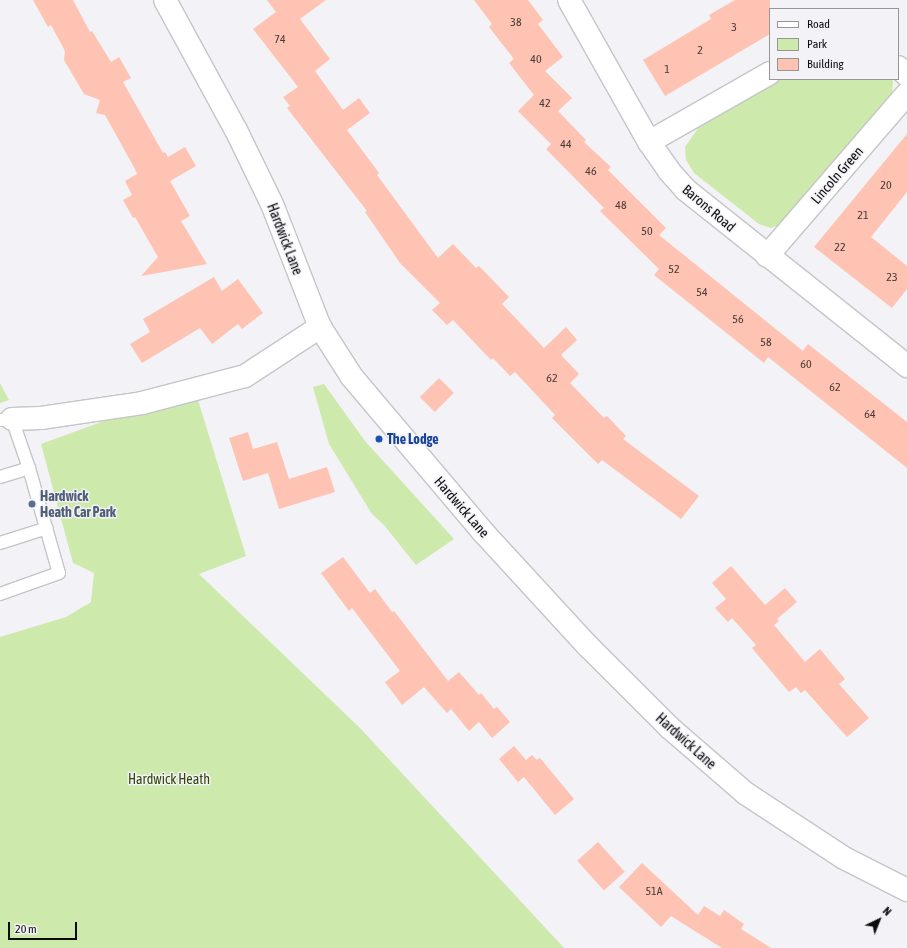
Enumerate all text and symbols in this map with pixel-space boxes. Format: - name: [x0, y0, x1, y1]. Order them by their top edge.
- legend: [769, 8, 899, 80]
- house number: 38: [510, 16, 522, 30]
- text: Road: [807, 17, 830, 31]
- house number: 3: [731, 21, 737, 35]
- house number: 74: [274, 33, 286, 47]
- text: Park: [807, 37, 827, 51]
- house number: 2: [697, 44, 703, 58]
- house number: 40: [530, 53, 542, 67]
- text: Building: [807, 57, 844, 71]
- house number: 1: [664, 63, 670, 77]
- house number: 42: [539, 97, 551, 111]
- house number: 44: [560, 138, 572, 152]
- street label: Lincoln Green: [808, 143, 866, 207]
- house number: 46: [585, 165, 597, 179]
- house number: 20: [880, 179, 892, 193]
- street label: Barons Road: [679, 181, 739, 235]
- house number: 48: [615, 199, 627, 213]
- street label: Hardwick Lane: [264, 201, 306, 277]
- house number: 21: [857, 209, 869, 223]
- house number: 50: [641, 225, 653, 239]
- house number: 22: [834, 241, 846, 255]
- house number: 52: [668, 263, 680, 277]
- house number: 23: [886, 271, 898, 285]
- house number: 54: [696, 286, 708, 300]
- house number: 56: [732, 313, 744, 327]
- house number: 58: [760, 336, 772, 350]
- house number: 60: [800, 358, 812, 372]
- house number: 62: [546, 372, 558, 386]
- house number: 62: [829, 381, 841, 395]
- house number: 64: [864, 408, 876, 422]
- place label: The Lodge: [387, 431, 439, 447]
- marker: The Lodge: [374, 434, 384, 444]
- street label: Hardwick Lane: [431, 473, 493, 541]
- place label: Hardwick Heath Car Park: [40, 488, 116, 520]
- marker: Hardwick Heath Car Park: [27, 499, 37, 509]
- street label: Hardwick Lane: [652, 710, 720, 772]
- park label: Hardwick Heath: [128, 771, 210, 787]
- house number: 51A: [645, 885, 663, 899]
- north arrow: [859, 900, 899, 940]
- text: N: [881, 905, 894, 918]
- scale bar: [10, 914, 79, 940]
- text: 20 m: [15, 922, 37, 936]

